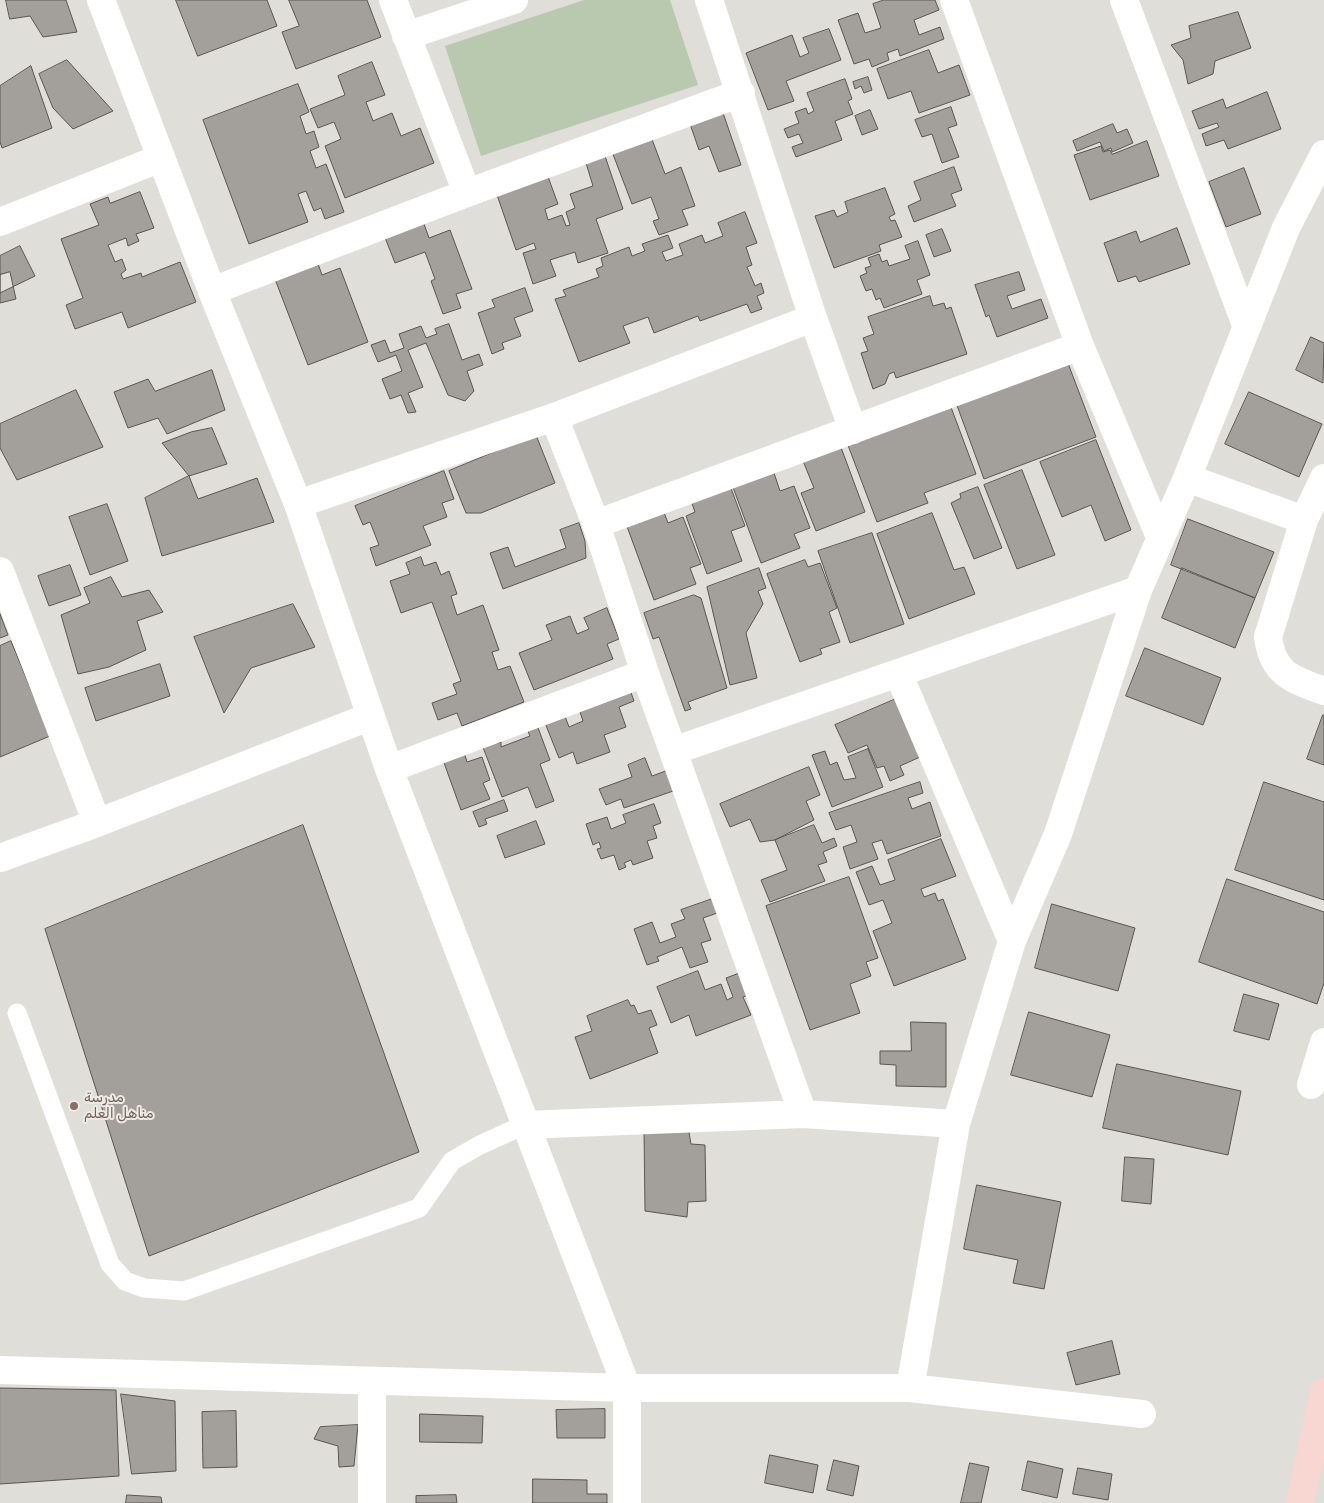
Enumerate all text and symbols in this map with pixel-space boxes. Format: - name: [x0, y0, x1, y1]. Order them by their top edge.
- place label: مدرسة مناهل العلم: [84, 1090, 153, 1122]
- marker: مدرسة مناهل العلم: [68, 1100, 80, 1112]

